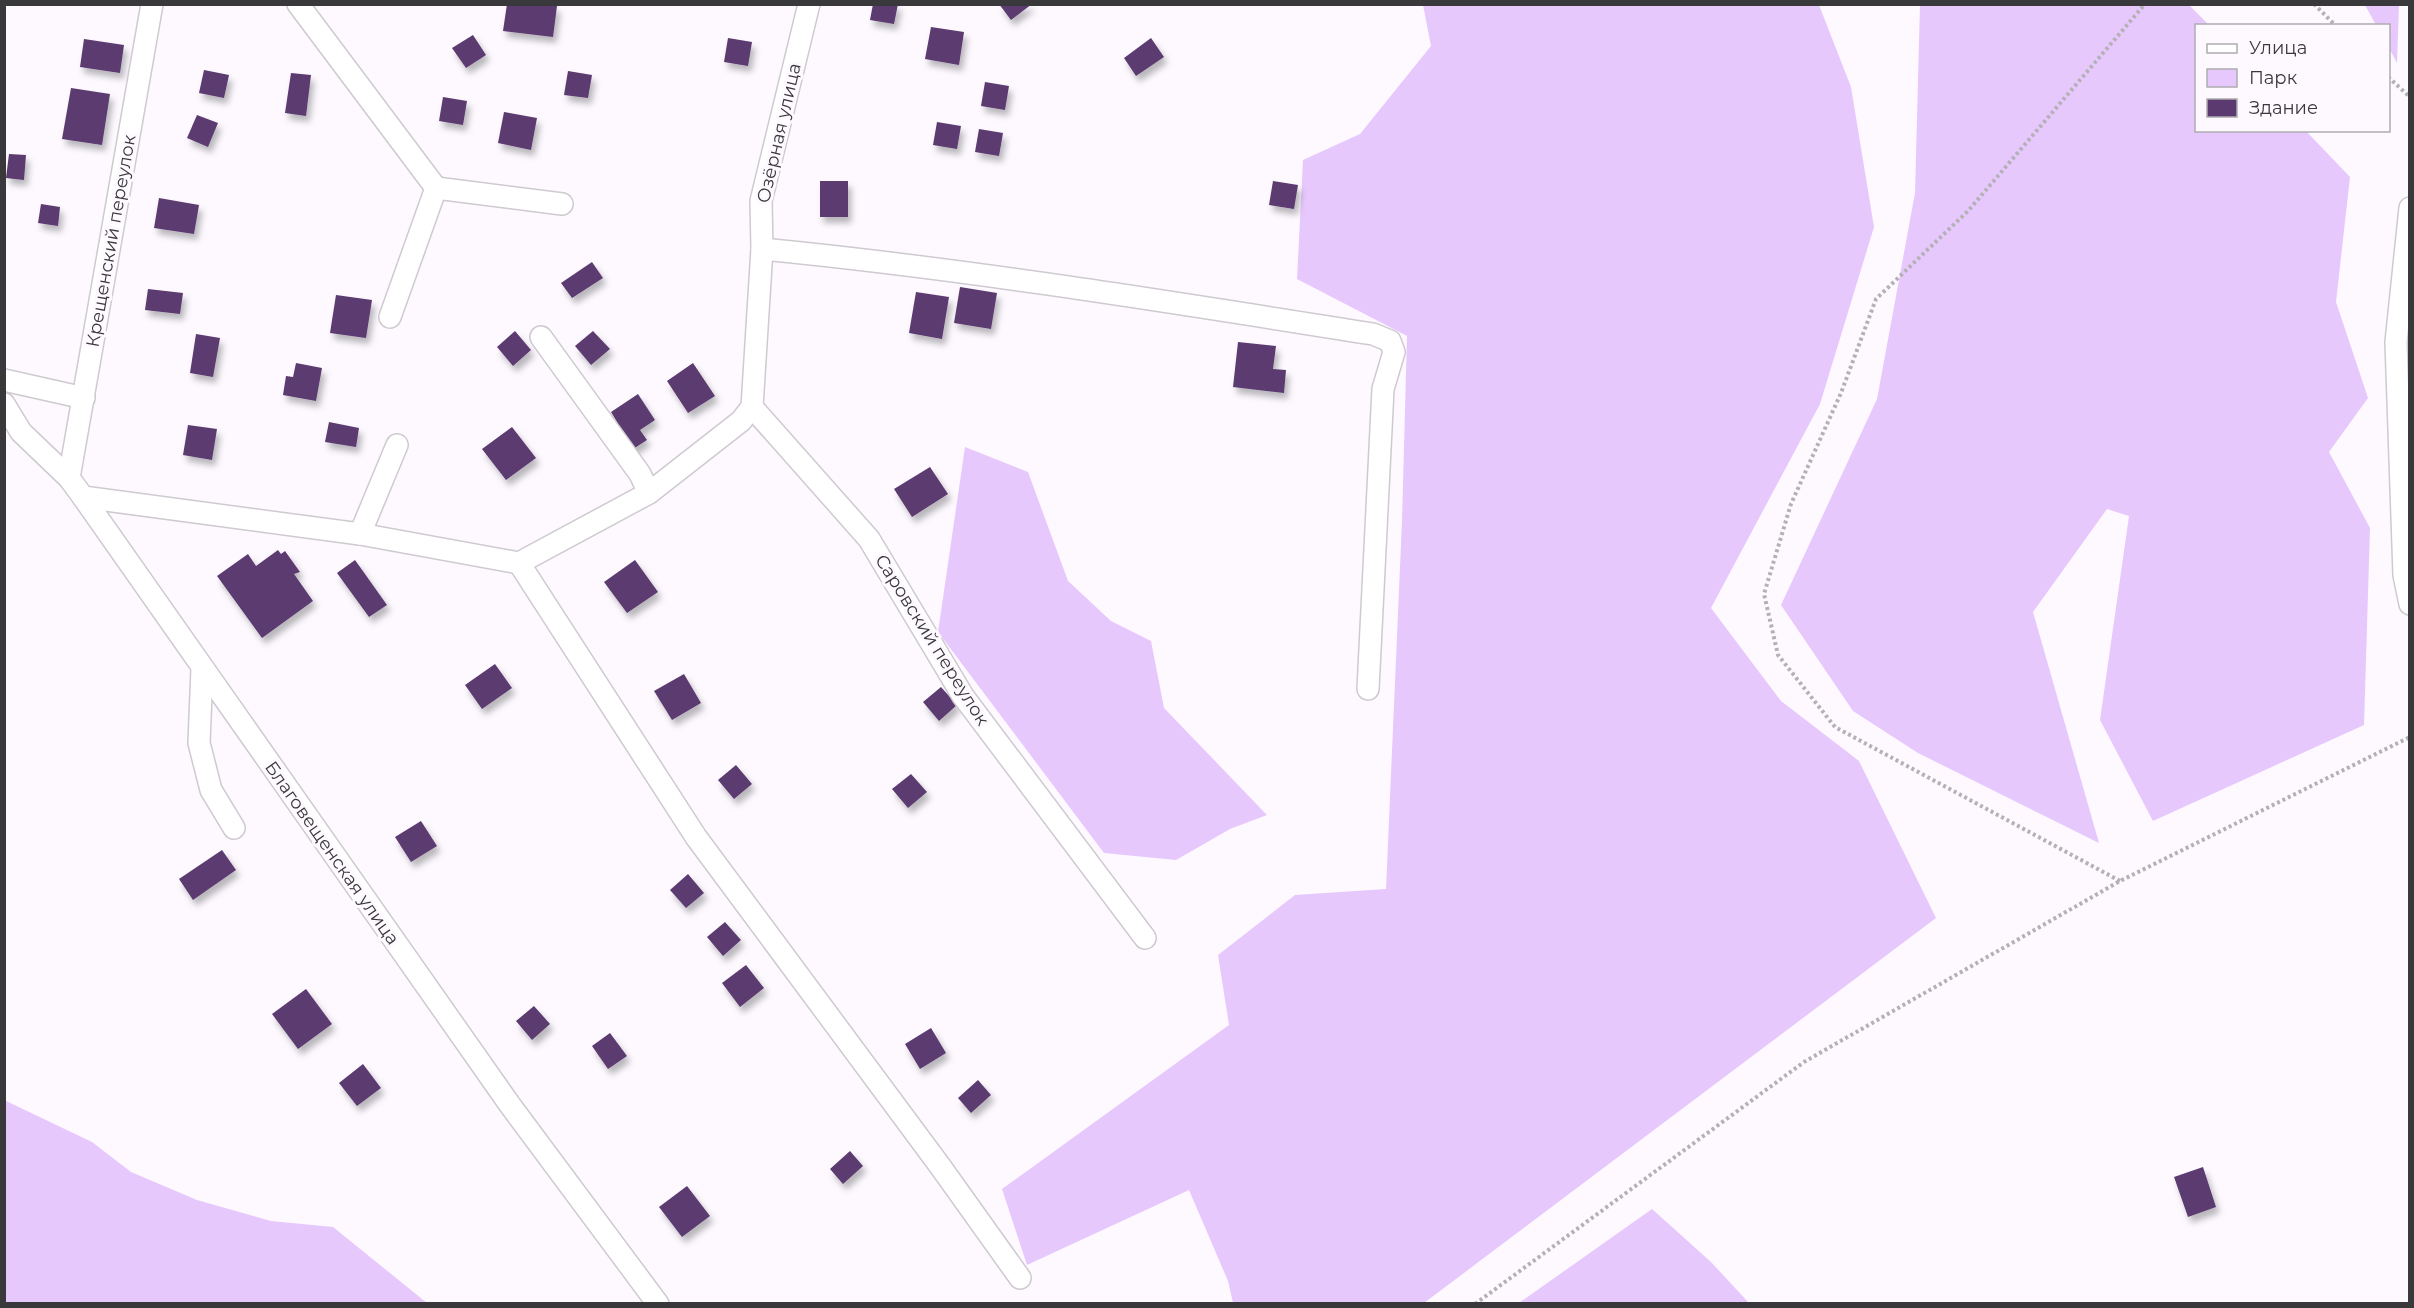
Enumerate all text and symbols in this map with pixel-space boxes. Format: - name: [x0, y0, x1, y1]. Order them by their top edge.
- legend: [2195, 24, 2390, 132]
- text: Улица: [2249, 37, 2307, 59]
- street label: Озёрная улица: [752, 61, 806, 205]
- text: Парк: [2249, 67, 2298, 89]
- text: Здание: [2249, 97, 2318, 119]
- street label: Крещенский переулок: [81, 132, 141, 349]
- street label: Саровский переулок: [870, 550, 994, 730]
- street label: Благовещенская улица: [260, 757, 404, 949]

